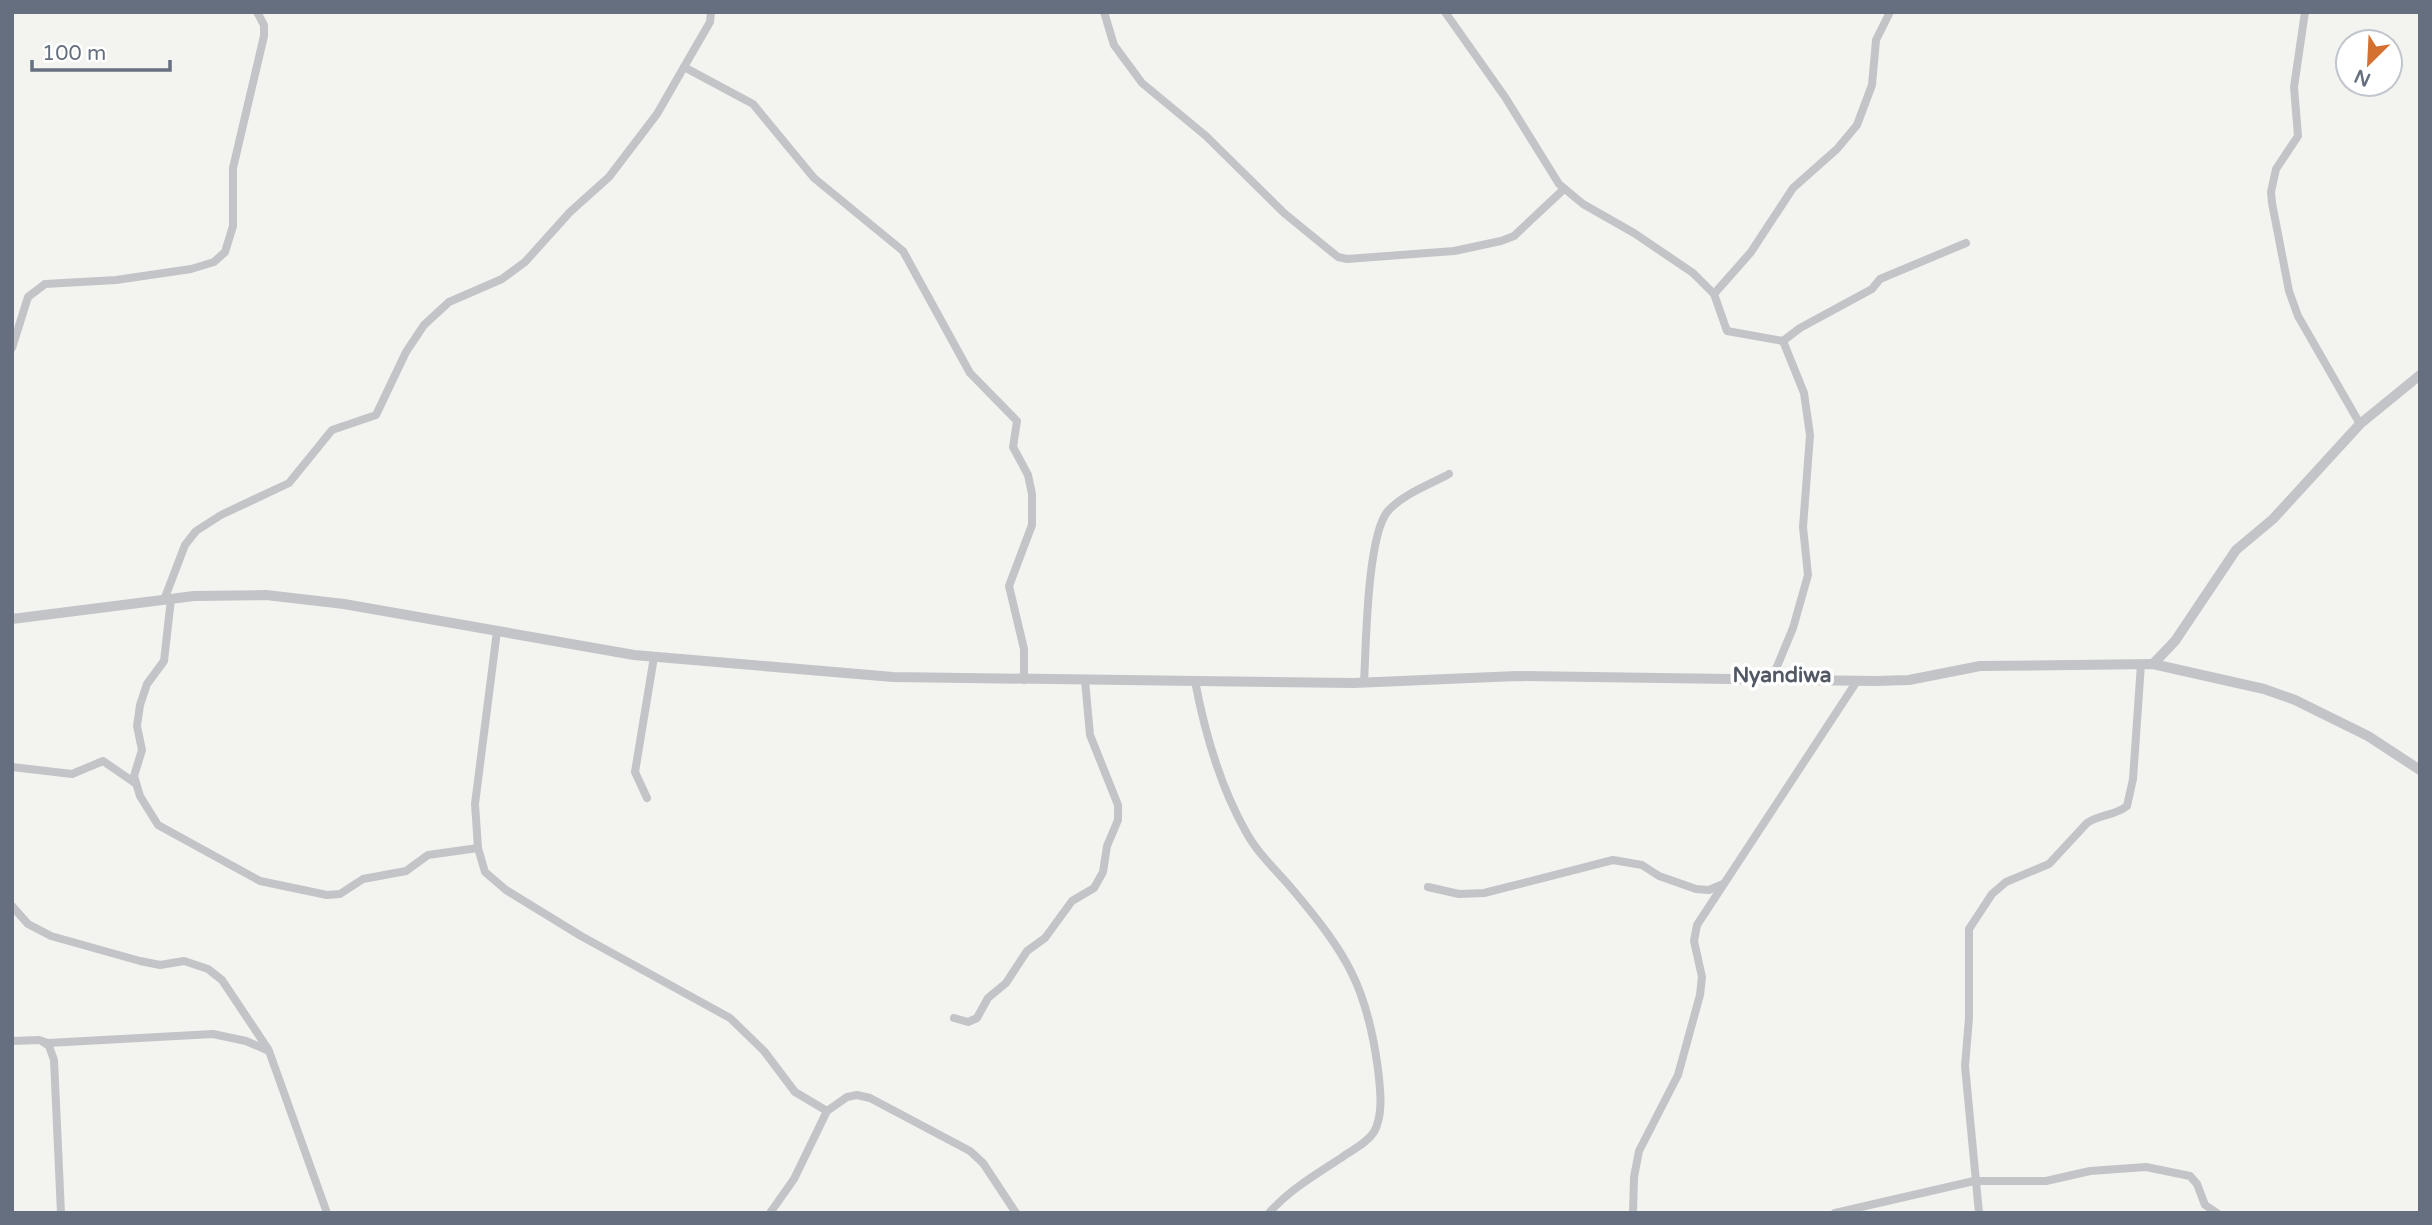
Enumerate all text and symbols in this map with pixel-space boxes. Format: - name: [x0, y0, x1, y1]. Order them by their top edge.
- scale bar: [32, 28, 170, 72]
- north arrow: [2334, 28, 2404, 98]
- text: 100 m: [42, 41, 106, 66]
- text: N: [2351, 64, 2374, 91]
- district label: Nyandiwa: [1732, 663, 1832, 688]

